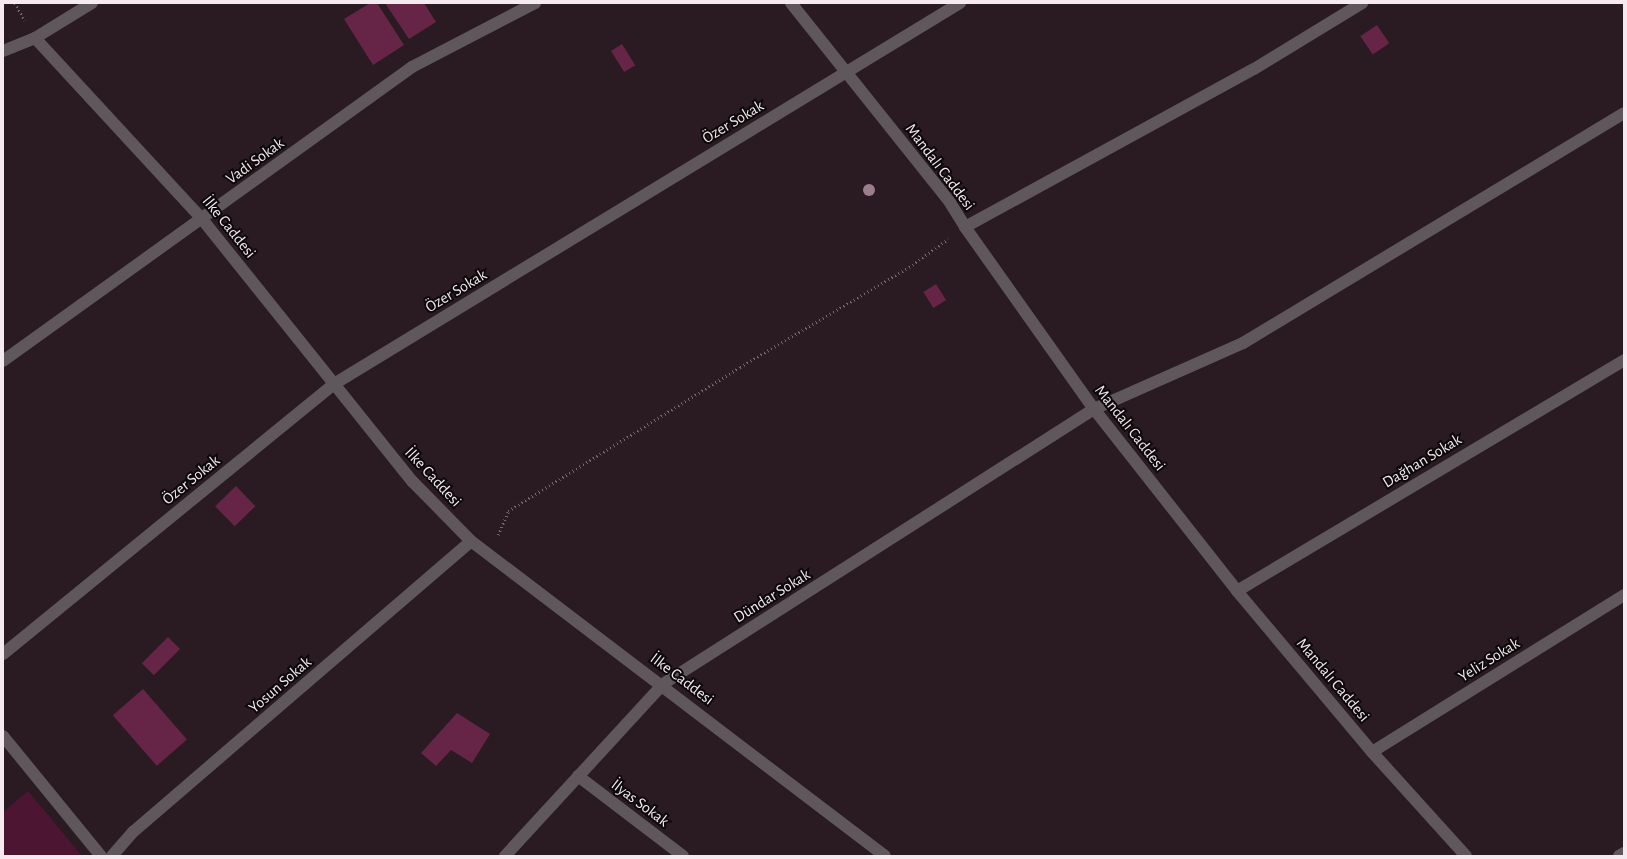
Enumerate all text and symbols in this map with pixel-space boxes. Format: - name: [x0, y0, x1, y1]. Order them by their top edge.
- street label: Özer Sokak: [699, 96, 767, 148]
- street label: Mandalı Caddesi: [901, 120, 979, 214]
- street label: Vadi Sokak: [222, 134, 288, 188]
- street label: İlke Caddesi: [198, 192, 260, 262]
- street label: Özer Sokak: [422, 265, 490, 317]
- street label: Mandalı Caddesi: [1091, 381, 1169, 475]
- street label: Dağhan Sokak: [1379, 430, 1465, 492]
- street label: İlke Caddesi: [401, 443, 465, 511]
- street label: Özer Sokak: [158, 451, 224, 509]
- street label: Dündar Sokak: [730, 565, 814, 627]
- street label: Mandalı Caddesi: [1292, 634, 1374, 726]
- street label: Yeliz Sokak: [1455, 634, 1523, 686]
- street label: İlke Caddesi: [646, 649, 718, 709]
- street label: Yosun Sokak: [245, 653, 315, 717]
- street label: İlyas Sokak: [607, 775, 673, 831]

